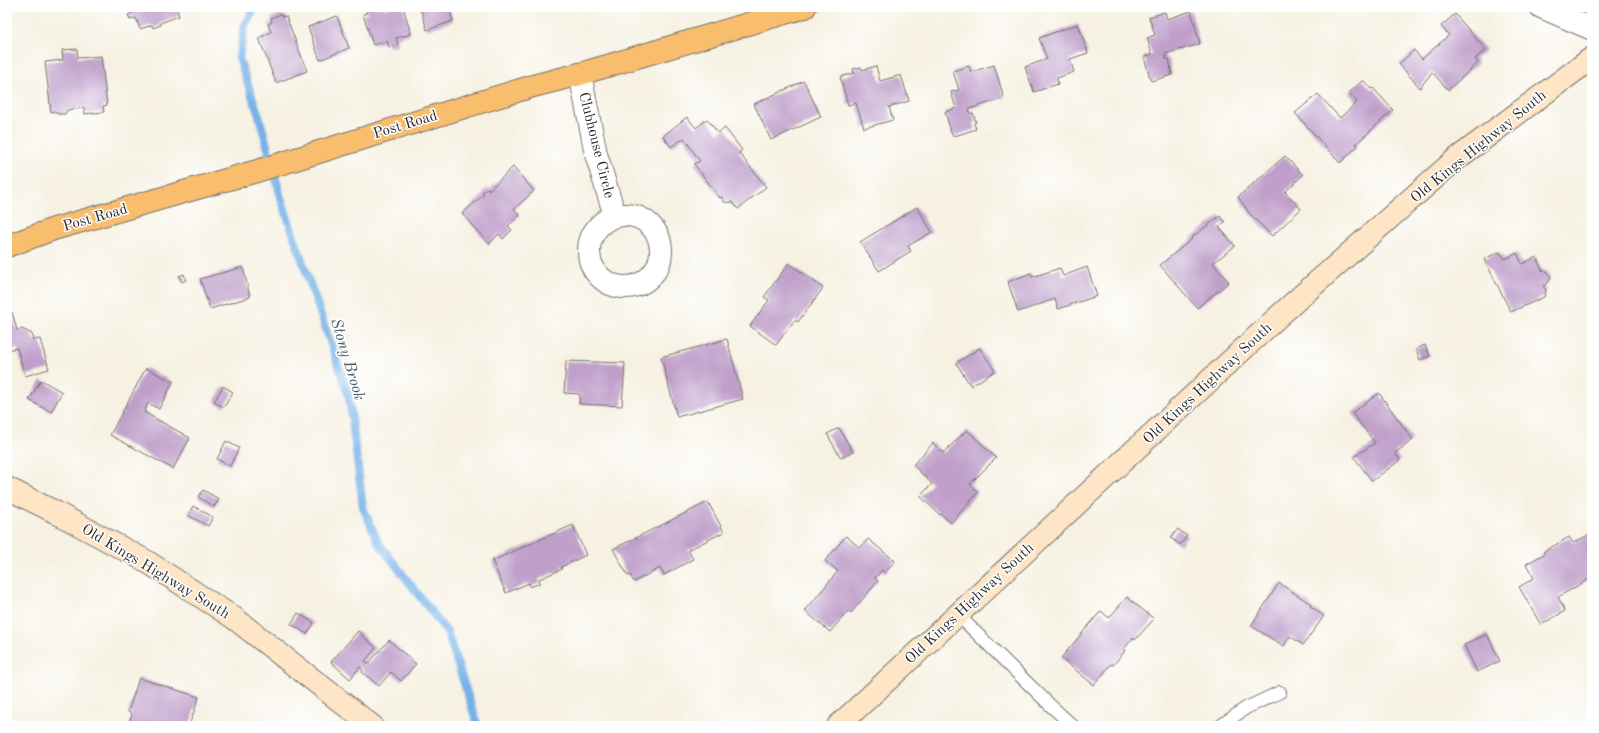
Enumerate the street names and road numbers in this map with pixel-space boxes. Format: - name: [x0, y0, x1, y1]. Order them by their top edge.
- street label: Old Kings Highway South: [1408, 88, 1550, 206]
- street label: Clubhouse Circle: [575, 91, 616, 200]
- street label: Post Road: [372, 109, 439, 142]
- street label: Post Road: [62, 202, 129, 235]
- street label: Old Kings Highway South: [1141, 321, 1275, 447]
- street label: Old Kings Highway South: [79, 522, 232, 622]
- street label: Old Kings Highway South: [903, 541, 1037, 667]

